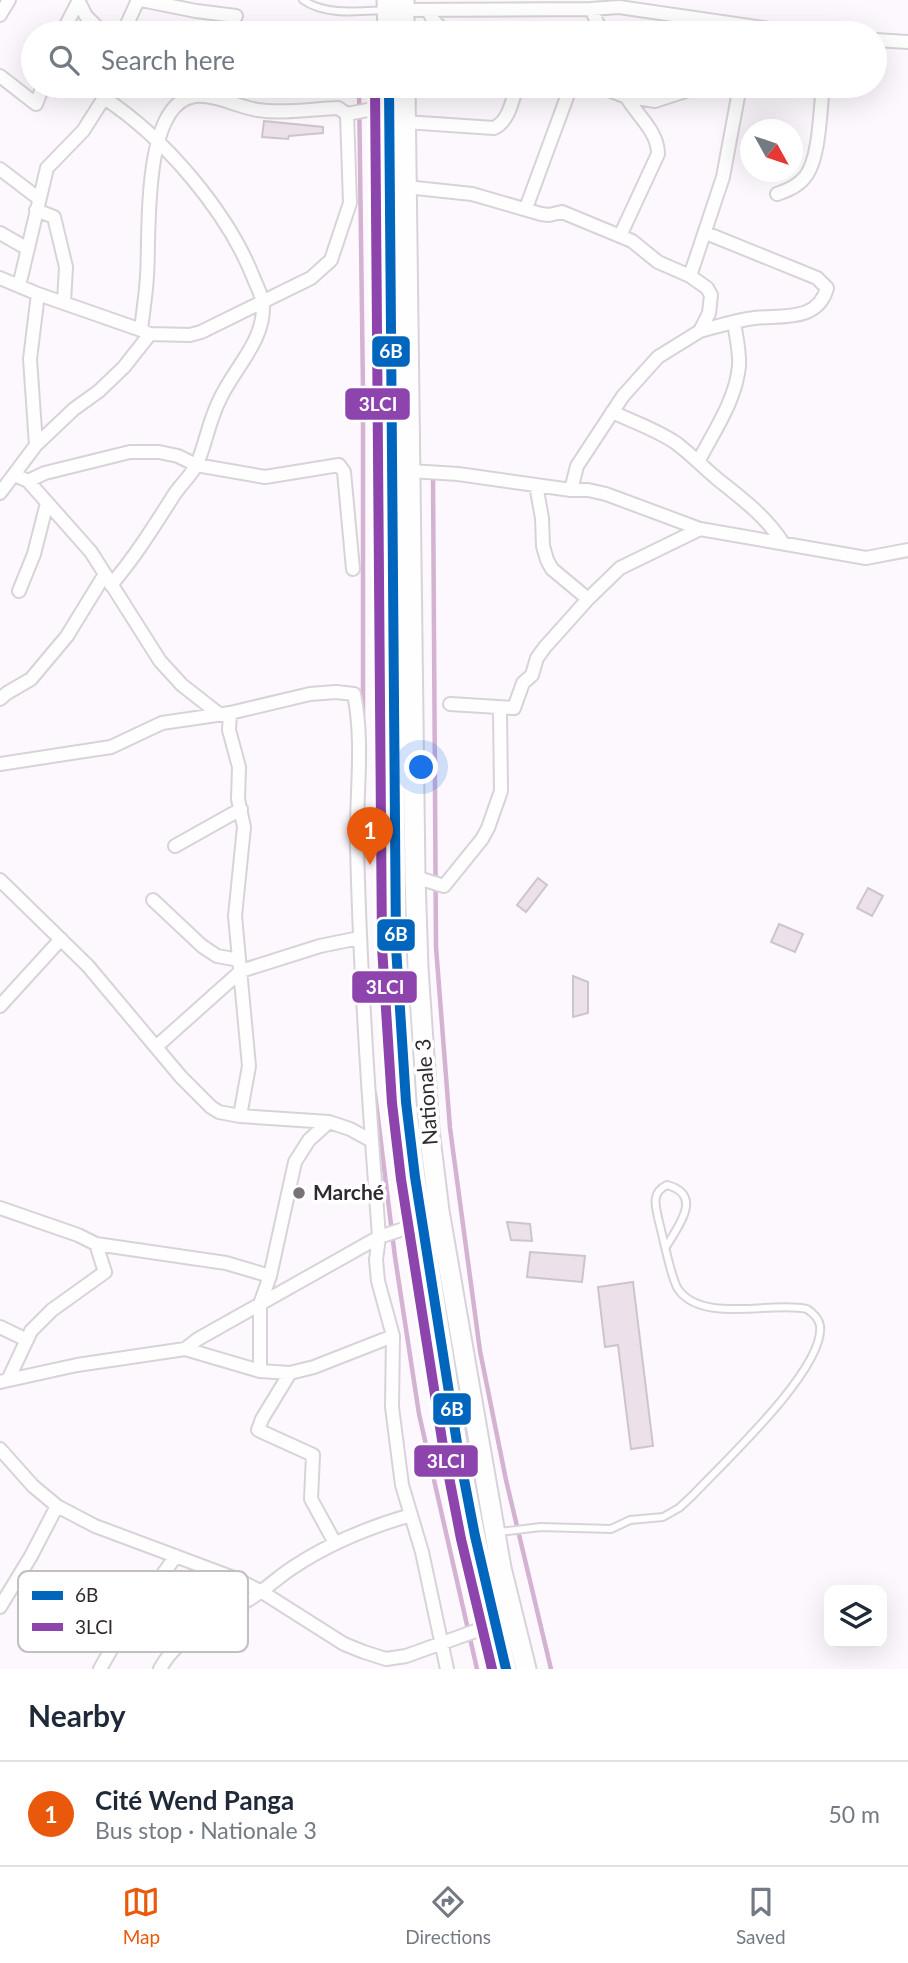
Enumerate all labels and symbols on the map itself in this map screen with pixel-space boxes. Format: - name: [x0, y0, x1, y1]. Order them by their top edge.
- north arrow: [740, 119, 803, 182]
- line badge: 6B: [371, 335, 411, 368]
- text: 6B: [379, 339, 403, 362]
- line badge: 3LCI: [344, 387, 411, 421]
- text: 3LCI: [359, 392, 397, 415]
- your location: [404, 750, 438, 784]
- pin: 1: [347, 807, 393, 865]
- line badge: 6B: [376, 918, 416, 952]
- text: 6B: [384, 922, 408, 945]
- line badge: 3LCI: [351, 970, 418, 1004]
- text: 3LCI: [366, 975, 404, 998]
- street label: Nationale 3: [409, 1038, 442, 1146]
- place label: Marché: [313, 1179, 384, 1204]
- marker: Marché: [291, 1185, 307, 1201]
- line badge: 6B: [432, 1392, 472, 1426]
- text: 6B: [440, 1397, 464, 1420]
- line badge: 3LCI: [413, 1444, 479, 1478]
- text: 3LCI: [427, 1449, 465, 1472]
- legend: [18, 1571, 248, 1652]
- text: 6B: [75, 1583, 98, 1606]
- text: 3LCI: [75, 1615, 113, 1638]

